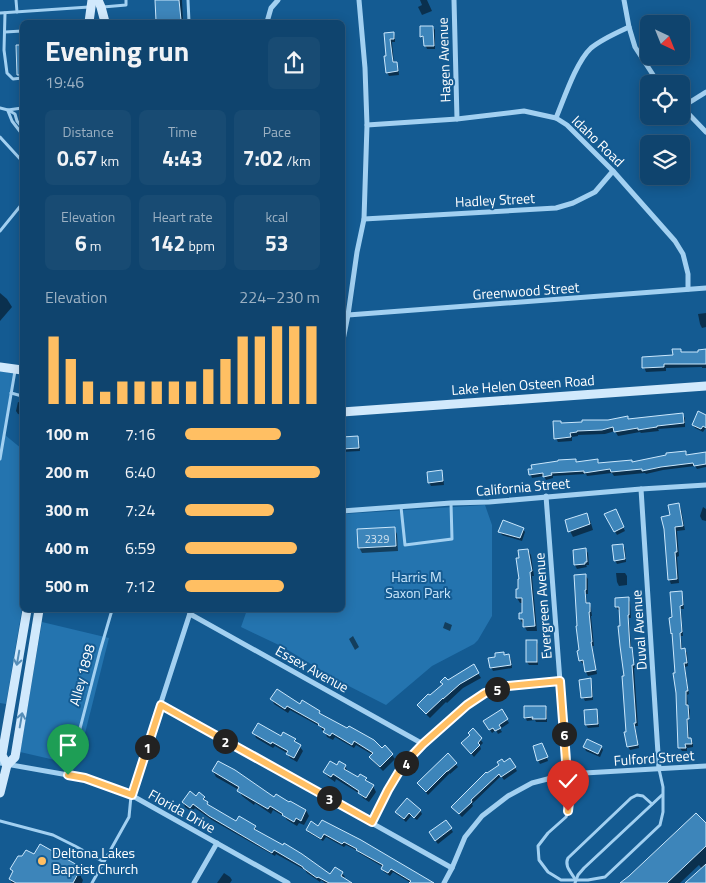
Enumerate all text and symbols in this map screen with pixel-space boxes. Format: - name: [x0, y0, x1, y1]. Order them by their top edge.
- north arrow: [640, 15, 690, 65]
- map controls: [640, 15, 690, 185]
- street label: Hagen Avenue: [432, 17, 455, 103]
- text: Evening run: [45, 29, 189, 72]
- button: share: [268, 37, 320, 89]
- text: 19:46: [45, 70, 84, 94]
- button: locate: [640, 75, 690, 125]
- street label: Idaho Road: [567, 110, 629, 171]
- text: Distance: [63, 121, 114, 142]
- text: Time: [168, 121, 197, 142]
- text: Pace: [263, 121, 291, 142]
- button: layers: [640, 135, 690, 185]
- text: 0.67: [57, 142, 98, 174]
- text: 4:43: [162, 142, 203, 174]
- text: 7:02: [243, 142, 284, 174]
- text: km: [98, 150, 119, 171]
- text: /km: [284, 150, 311, 171]
- street label: Hadley Street: [454, 187, 536, 212]
- text: Elevation: [61, 206, 115, 227]
- text: Heart rate: [152, 206, 213, 227]
- text: kcal: [265, 206, 288, 227]
- text: 6: [75, 227, 87, 259]
- text: 142: [150, 227, 185, 259]
- text: 53: [265, 227, 289, 259]
- text: m: [87, 235, 101, 256]
- text: bpm: [185, 235, 215, 256]
- street label: Greenwood Street: [472, 276, 580, 305]
- text: Elevation: [45, 285, 107, 309]
- text: 224–230 m: [239, 285, 320, 309]
- street label: Lake Helen Osteen Road: [451, 369, 595, 400]
- text: 100 m: [45, 422, 89, 446]
- text: 7:16: [125, 422, 155, 446]
- text: 200 m: [45, 460, 89, 484]
- text: 6:40: [125, 460, 155, 484]
- street label: California Street: [475, 472, 571, 501]
- text: 300 m: [45, 498, 89, 522]
- text: 7:24: [125, 498, 155, 522]
- house number: 2329: [365, 531, 389, 547]
- text: 400 m: [45, 536, 89, 560]
- text: 6:59: [125, 536, 155, 560]
- street label: Evergreen Avenue: [528, 552, 557, 660]
- park label: Harris M. Saxon Park: [385, 566, 451, 603]
- text: 500 m: [45, 574, 89, 598]
- text: 7:12: [125, 574, 155, 598]
- street label: Duval Avenue: [625, 589, 652, 671]
- street label: Essex Avenue: [272, 640, 353, 697]
- street label: Alley 1898: [63, 642, 100, 708]
- one-way arrow: [13, 650, 23, 666]
- pin: 5: [484, 676, 510, 702]
- text: 5: [494, 679, 501, 700]
- one-way arrow: [17, 712, 27, 728]
- pin: 6: [552, 722, 576, 746]
- pin: [47, 724, 89, 775]
- text: 6: [561, 724, 568, 745]
- pin: 2: [212, 728, 238, 754]
- icon: arrive: [54, 731, 82, 759]
- text: 2: [222, 731, 229, 752]
- pin: 1: [134, 734, 160, 760]
- text: 1: [144, 737, 151, 758]
- street label: Fulford Street: [613, 744, 695, 771]
- pin: 4: [394, 750, 418, 776]
- text: 4: [403, 753, 410, 774]
- pin: [547, 760, 589, 811]
- icon: check: [554, 767, 582, 795]
- street label: Florida Drive: [145, 783, 220, 838]
- pin: 3: [316, 786, 342, 810]
- text: 3: [326, 788, 333, 809]
- place label: Deltona Lakes Baptist Church: [52, 842, 138, 879]
- marker: Deltona Lakes Baptist Church: [36, 855, 48, 867]

